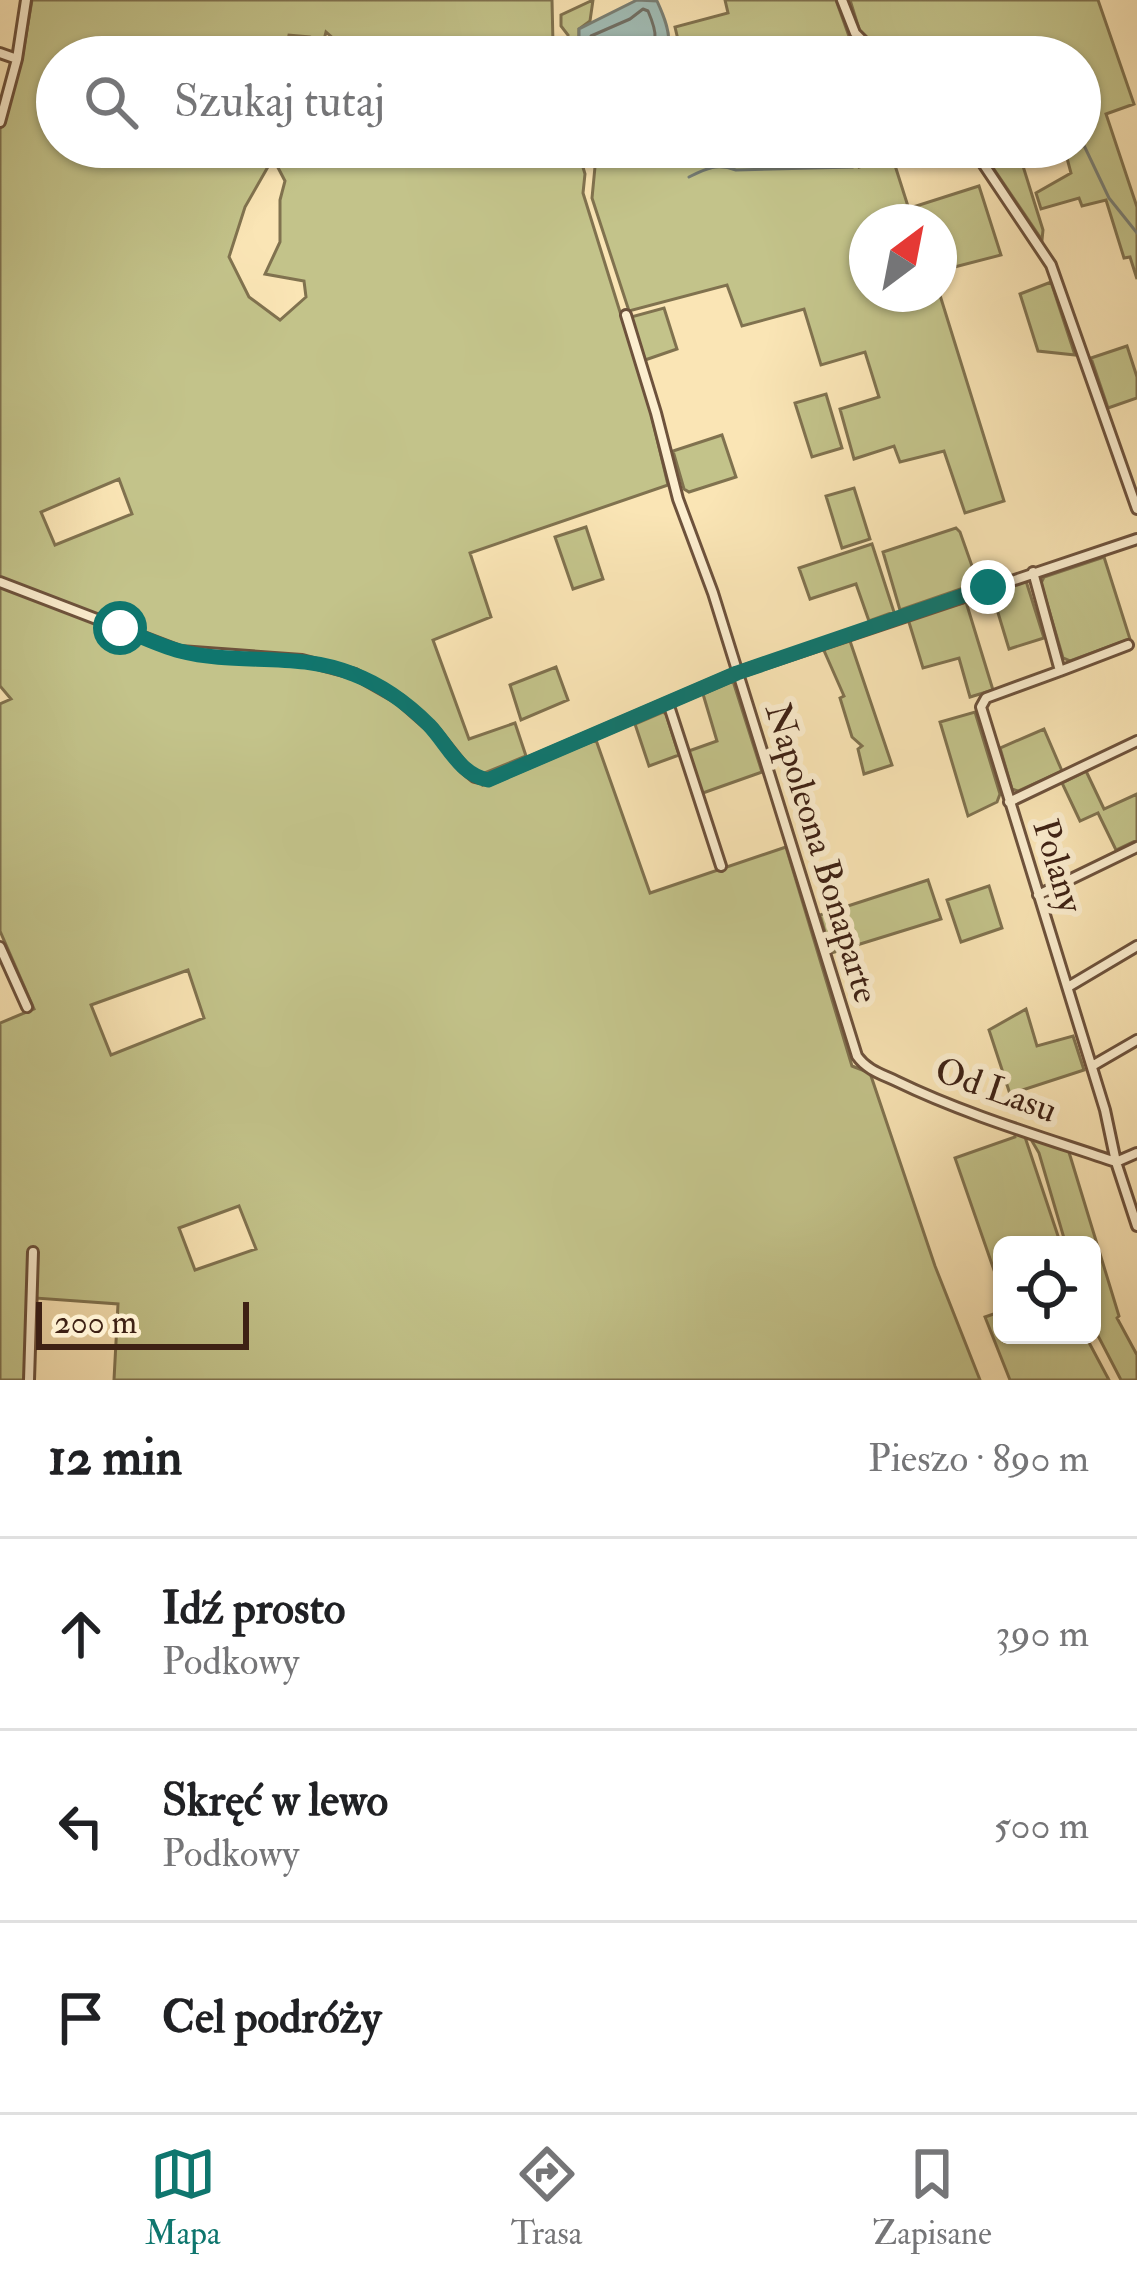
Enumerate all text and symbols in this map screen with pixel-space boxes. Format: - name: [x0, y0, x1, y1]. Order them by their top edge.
- search box: [36, 36, 1101, 168]
- icon: search: [78, 69, 144, 135]
- text: Szukaj tutaj: [174, 74, 385, 130]
- north arrow: [849, 204, 957, 312]
- route end: [961, 560, 1015, 614]
- route start: [93, 601, 147, 655]
- street label: Napoleona Bonaparte: [755, 698, 889, 1008]
- street label: Polany: [1023, 814, 1094, 919]
- street label: Od Lasu: [929, 1047, 1063, 1133]
- map controls: [993, 1236, 1101, 1344]
- button: locate: [993, 1236, 1101, 1344]
- scale bar: [36, 1296, 249, 1349]
- text: 200 m: [54, 1302, 137, 1343]
- text: 12 min: [48, 1426, 182, 1490]
- text: Pieszo · 890 m: [868, 1434, 1089, 1483]
- text: Idź prosto: [162, 1581, 346, 1637]
- icon: ahead: [48, 1601, 114, 1667]
- text: 390 m: [996, 1609, 1089, 1658]
- text: Podkowy: [162, 1637, 299, 1686]
- text: Skręć w lewo: [162, 1773, 388, 1829]
- icon: left: [48, 1793, 114, 1859]
- text: 500 m: [994, 1801, 1089, 1850]
- text: Podkowy: [162, 1829, 299, 1878]
- icon: arrive: [48, 1985, 114, 2051]
- text: Cel podróży: [162, 1990, 381, 2046]
- tab: Mapa: [145, 2141, 221, 2254]
- tab: Trasa: [511, 2141, 582, 2254]
- tab: Zapisane: [873, 2141, 992, 2254]

